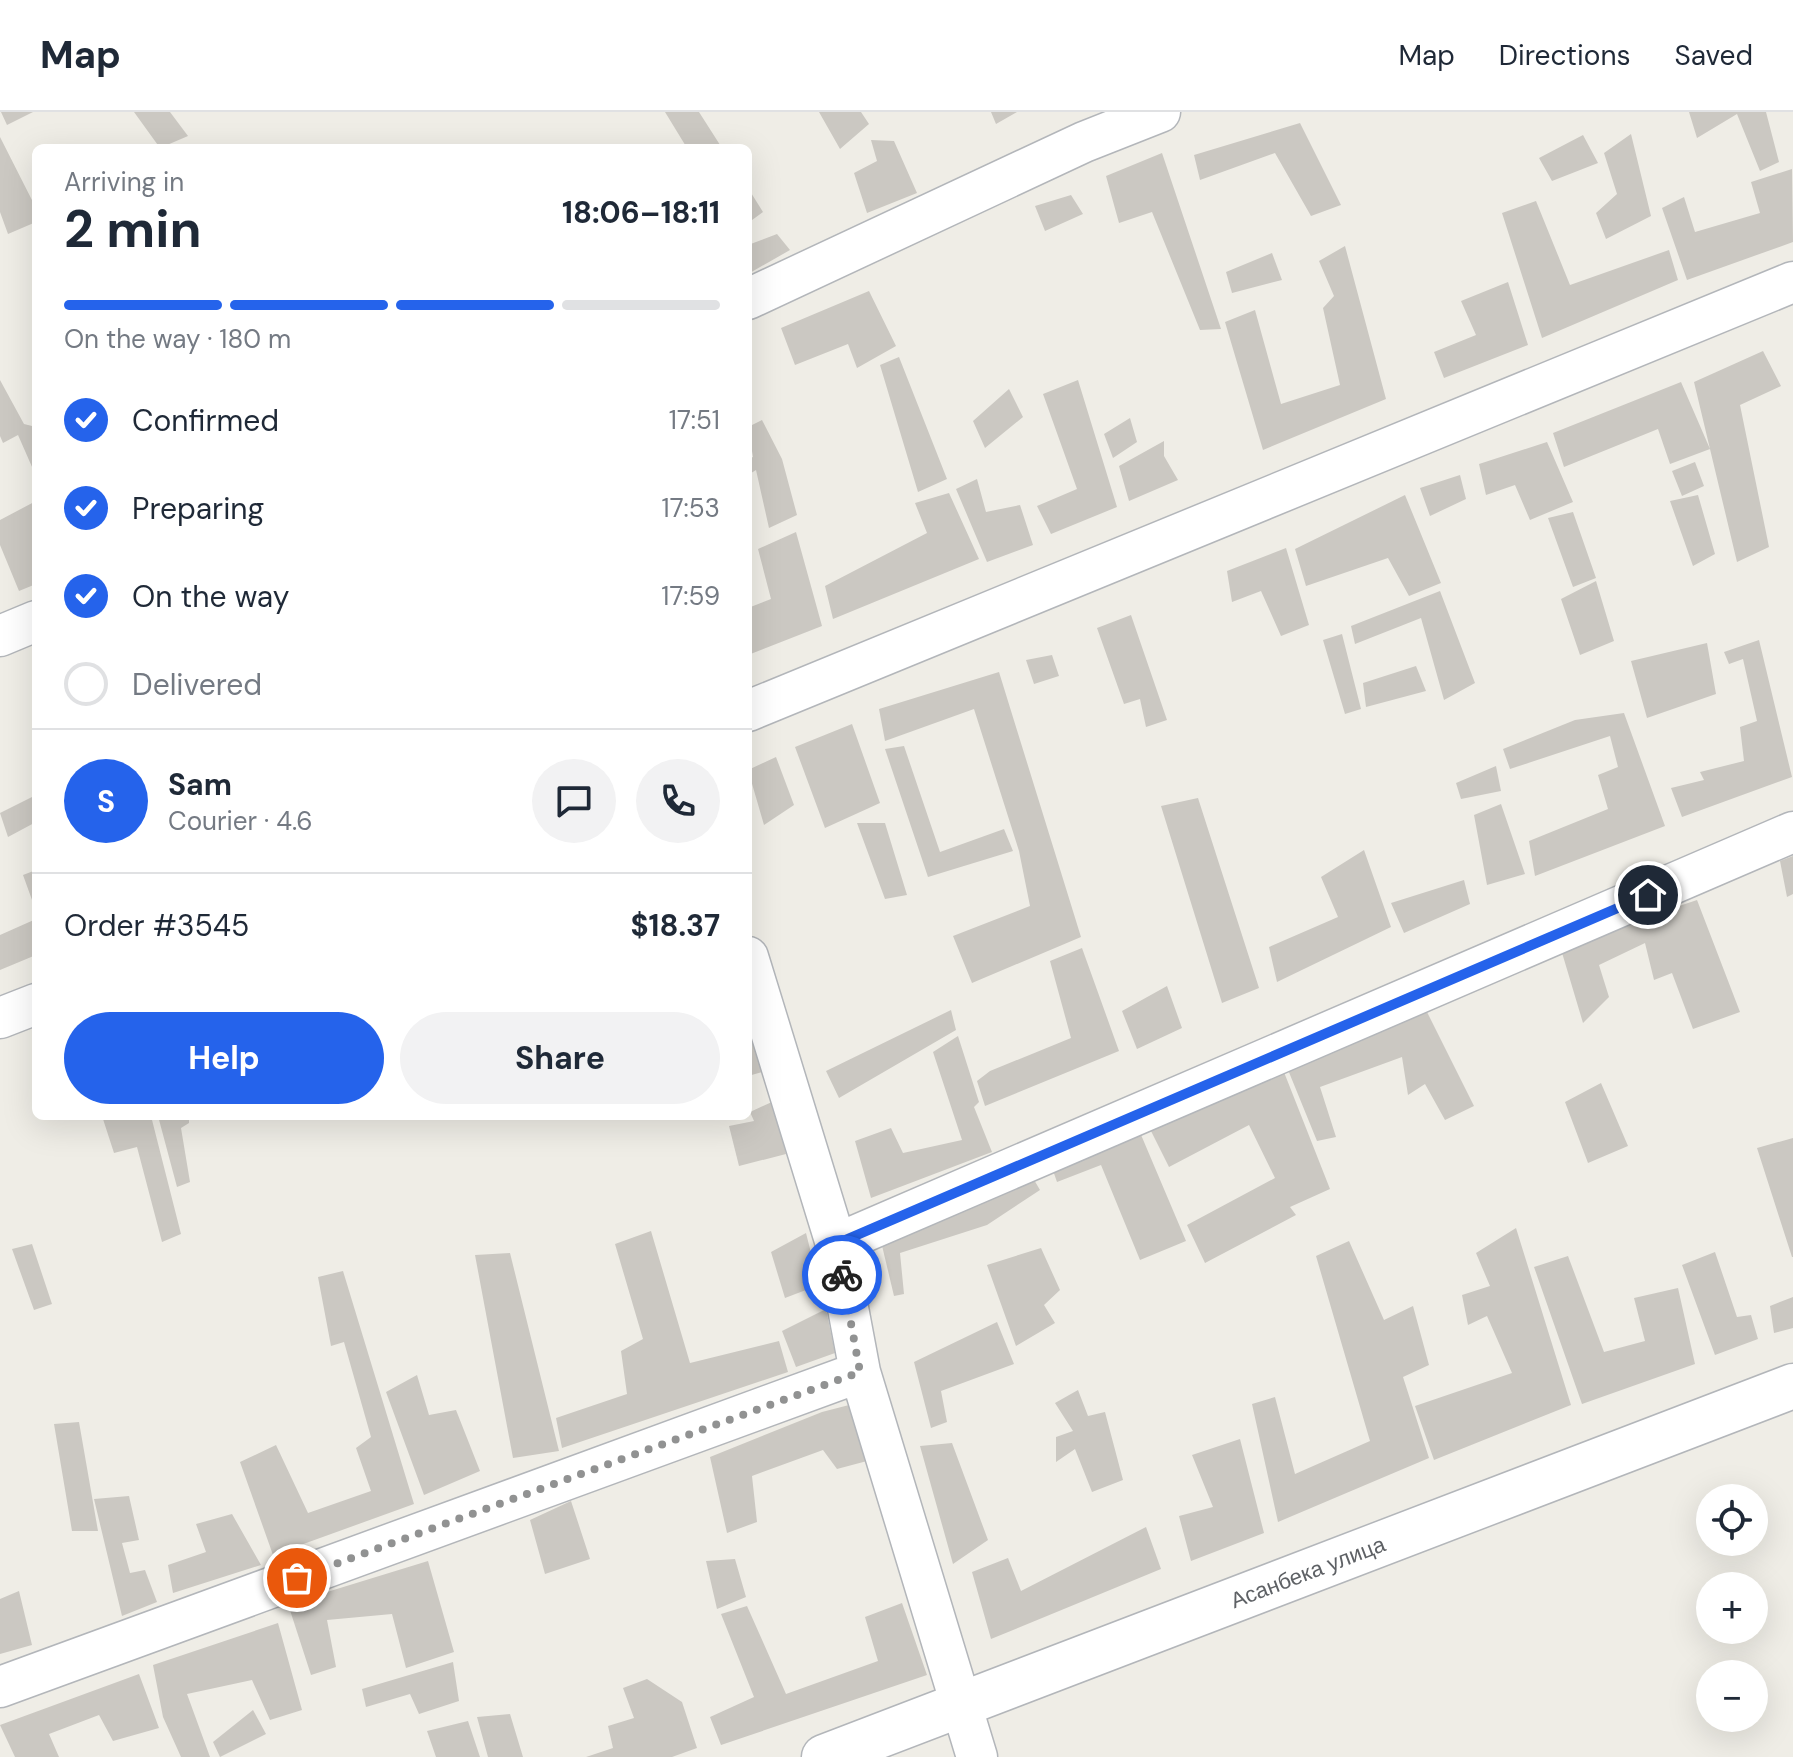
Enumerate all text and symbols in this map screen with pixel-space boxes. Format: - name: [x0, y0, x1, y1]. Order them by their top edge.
- text: Map: [40, 30, 121, 80]
- text: Map: [1398, 37, 1455, 74]
- text: Directions: [1499, 37, 1631, 74]
- text: Saved: [1675, 37, 1753, 74]
- text: Arriving in: [64, 165, 184, 199]
- text: 18:06–18:11: [562, 193, 720, 232]
- text: 2 min: [64, 195, 202, 263]
- text: On the way · 180 m: [64, 322, 291, 356]
- icon: check: [64, 398, 108, 442]
- text: Confirmed: [132, 401, 279, 440]
- text: 17:51: [669, 403, 720, 437]
- icon: check: [64, 486, 108, 530]
- text: Preparing: [132, 489, 264, 528]
- text: 17:53: [662, 491, 720, 525]
- icon: check: [64, 574, 108, 618]
- text: On the way: [132, 577, 289, 616]
- text: 17:59: [661, 579, 720, 613]
- text: Delivered: [132, 665, 262, 704]
- button: chat: [532, 759, 616, 843]
- button: phone: [636, 759, 720, 843]
- text: Sam: [168, 765, 232, 804]
- text: S: [97, 782, 115, 821]
- text: Courier · 4.6: [168, 804, 313, 838]
- pin: [1614, 861, 1682, 929]
- icon: home: [1626, 873, 1670, 917]
- text: Order #3545: [64, 906, 249, 945]
- text: $18.37: [630, 906, 720, 945]
- button: Help: [64, 1012, 384, 1104]
- button: Share: [400, 1012, 720, 1104]
- courier: [802, 1235, 882, 1315]
- icon: bike: [820, 1253, 864, 1297]
- map controls: [1696, 1484, 1768, 1732]
- button: locate: [1696, 1484, 1768, 1556]
- street label: Асанбека улица: [1226, 1529, 1390, 1615]
- pin: [263, 1544, 331, 1612]
- icon: bag: [275, 1556, 319, 1600]
- button: +: [1696, 1572, 1768, 1644]
- button: −: [1696, 1660, 1768, 1732]

